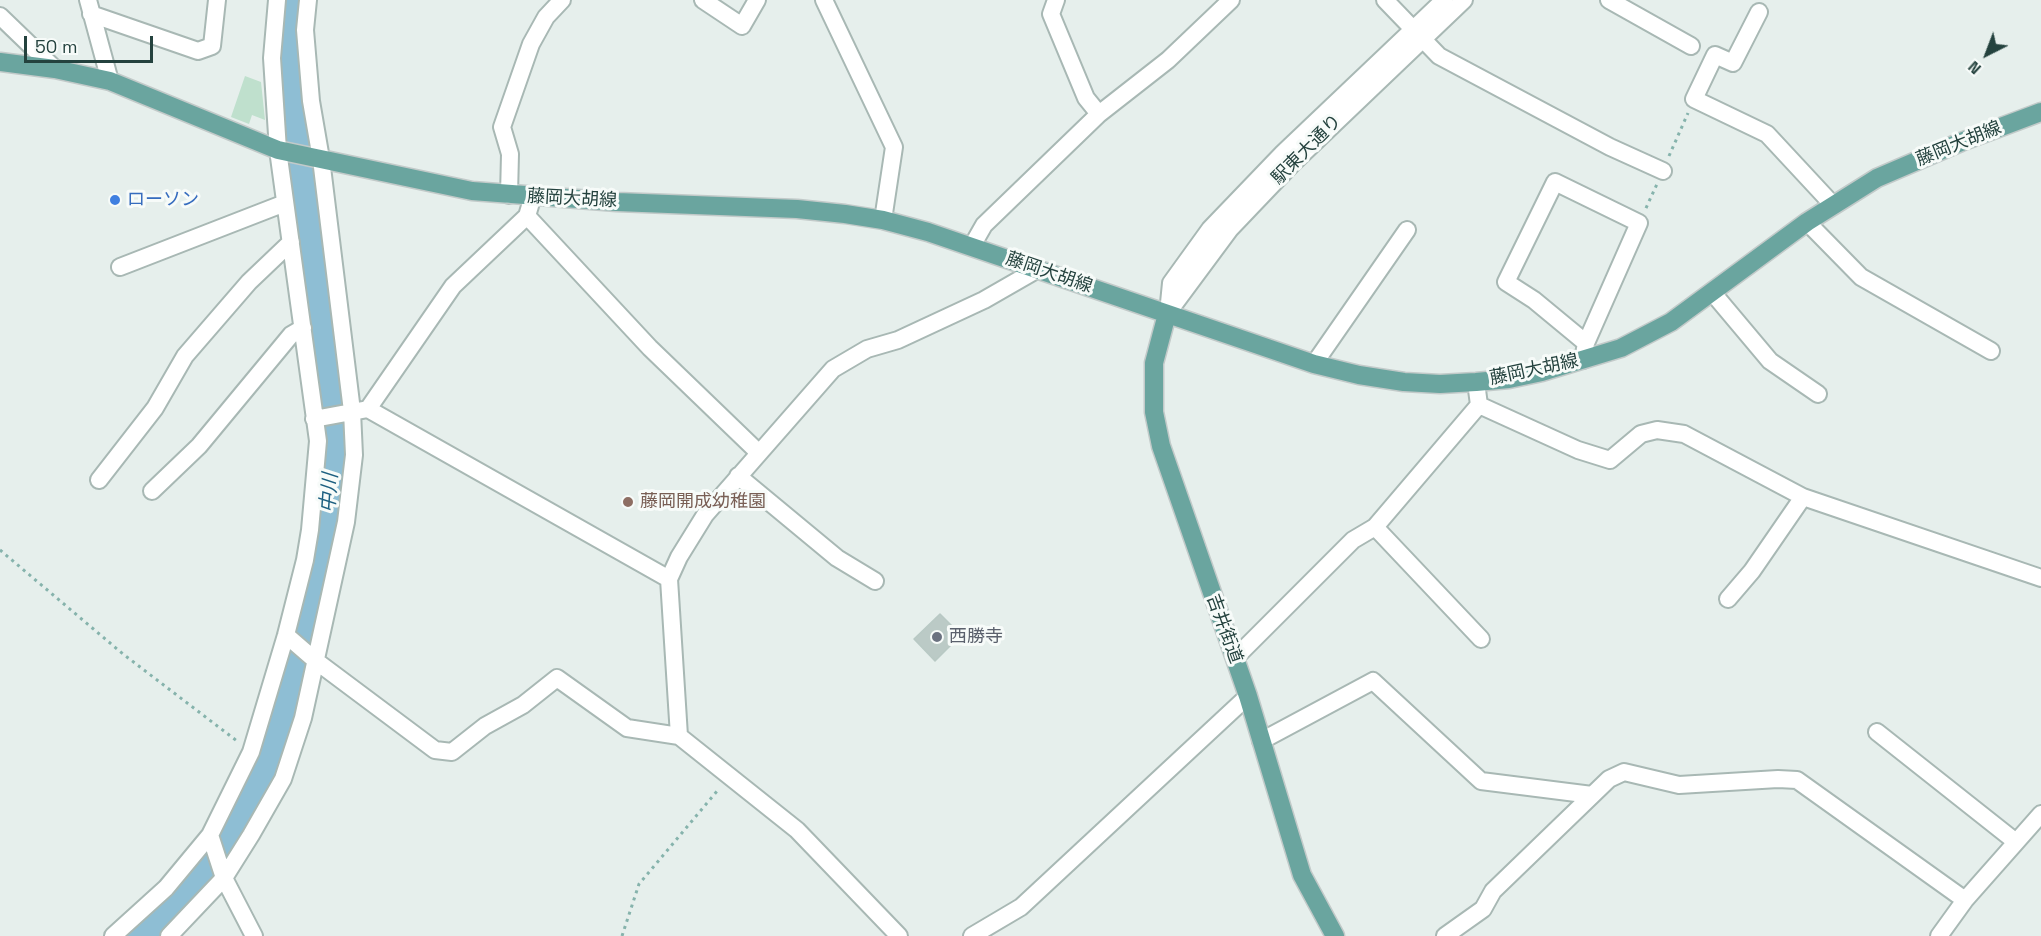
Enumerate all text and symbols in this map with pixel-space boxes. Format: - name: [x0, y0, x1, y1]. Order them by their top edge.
- scale bar: [27, 24, 156, 62]
- north arrow: [1957, 24, 2017, 84]
- text: 50 m: [35, 35, 77, 58]
- text: N: [1964, 56, 1986, 79]
- street label: 駅東大通り: [1268, 111, 1346, 189]
- street label: 藤岡大胡線: [1913, 117, 2005, 171]
- street label: 藤岡大胡線: [526, 186, 618, 212]
- place label: ローソン: [127, 189, 199, 211]
- marker: ローソン: [108, 193, 122, 207]
- street label: 藤岡大胡線: [1003, 248, 1095, 298]
- street label: 藤岡大胡線: [1488, 350, 1580, 390]
- water label: 中川: [317, 472, 343, 514]
- place label: 藤岡開成幼稚園: [640, 491, 766, 513]
- marker: 藤岡開成幼稚園: [621, 495, 635, 509]
- street label: 吉井街道: [1202, 591, 1246, 667]
- place label: 西勝寺: [949, 626, 1003, 648]
- marker: 西勝寺: [930, 630, 944, 644]

